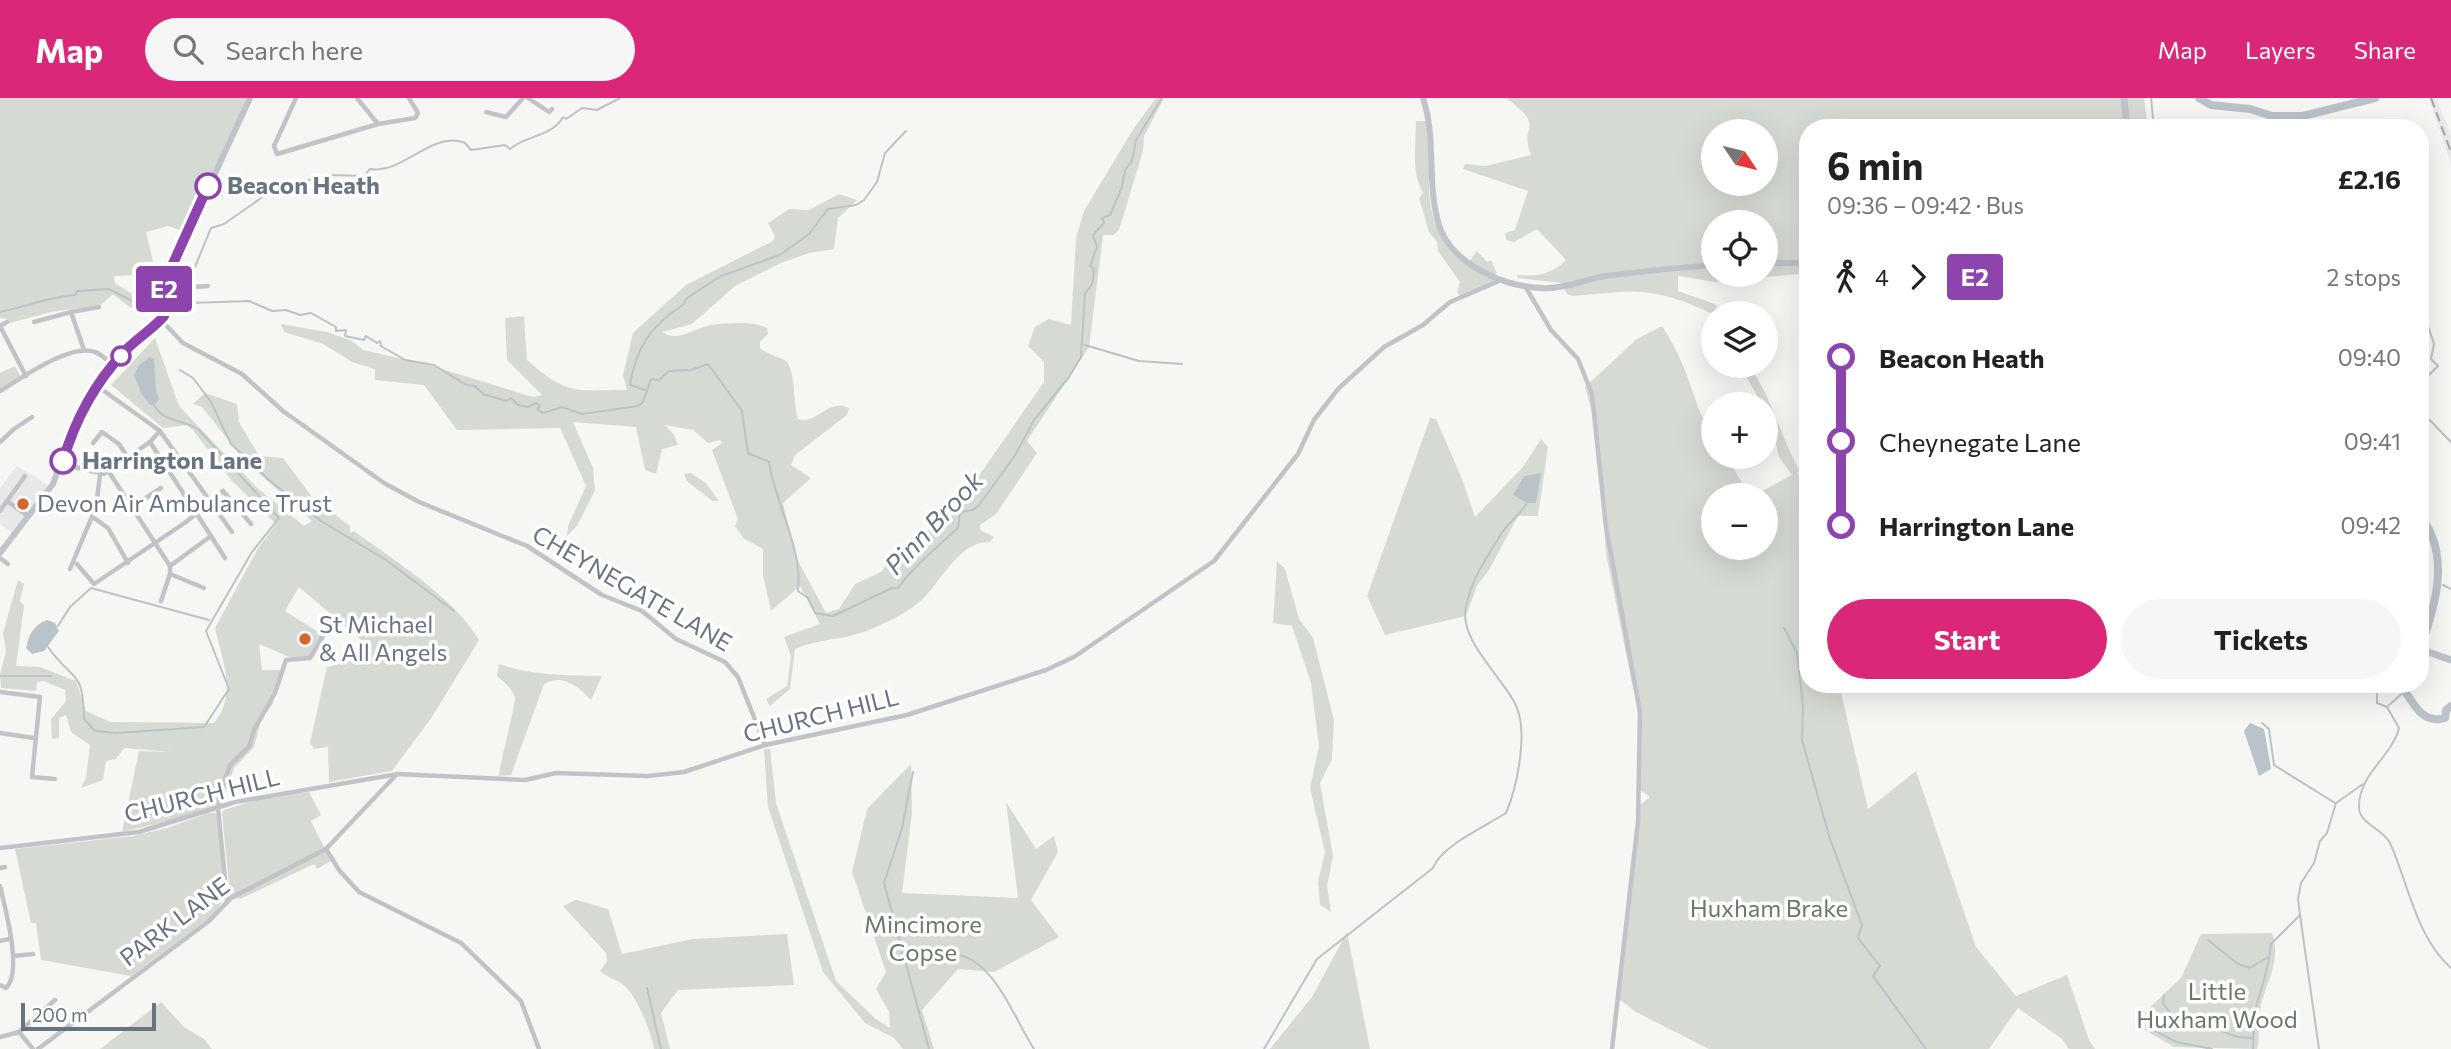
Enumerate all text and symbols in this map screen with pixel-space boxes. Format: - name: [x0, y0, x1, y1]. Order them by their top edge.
- search box: [145, 18, 635, 81]
- text: Map: [35, 29, 103, 70]
- icon: search: [169, 30, 207, 68]
- text: Search here: [225, 34, 363, 65]
- text: Map: [2158, 35, 2207, 64]
- text: Layers: [2245, 35, 2316, 64]
- text: Share: [2354, 35, 2416, 64]
- north arrow: [1701, 119, 1778, 196]
- map controls: [1701, 119, 1778, 560]
- text: 6 min: [1827, 141, 1923, 188]
- text: £2.16: [2338, 163, 2401, 194]
- place label: Beacon Heath: [227, 170, 380, 199]
- marker: Beacon Heath: [195, 173, 221, 199]
- text: 09:36 – 09:42 · Bus: [1827, 191, 2024, 219]
- button: locate: [1701, 210, 1778, 287]
- icon: walk: [1827, 258, 1865, 296]
- icon: forward: [1899, 258, 1937, 296]
- text: E2: [1961, 262, 1989, 291]
- text: 4: [1875, 263, 1889, 291]
- text: 2 stops: [2327, 263, 2401, 291]
- line badge: E2: [132, 266, 196, 312]
- text: E2: [150, 274, 178, 303]
- button: layers: [1701, 301, 1778, 378]
- text: Beacon Heath: [1879, 342, 2045, 373]
- text: 09:40: [2338, 343, 2401, 371]
- unlabelled marker: [111, 346, 131, 366]
- button: +: [1701, 392, 1778, 469]
- text: Cheynegate Lane: [1879, 426, 2081, 457]
- text: 09:41: [2344, 427, 2401, 455]
- place label: Harrington Lane: [82, 445, 262, 474]
- marker: Harrington Lane: [50, 448, 76, 474]
- water label: Pinn Brook: [877, 463, 989, 580]
- button: −: [1701, 483, 1778, 560]
- place label: Devon Air Ambulance Trust: [37, 488, 332, 517]
- marker: Devon Air Ambulance Trust: [15, 496, 31, 512]
- text: Harrington Lane: [1879, 510, 2074, 541]
- text: 09:42: [2340, 511, 2401, 539]
- street label: CHEYNEGATE LANE: [528, 519, 738, 657]
- button: Start: [1827, 599, 2107, 679]
- button: Tickets: [2121, 599, 2401, 679]
- place label: St Michael & All Angels: [319, 609, 447, 666]
- marker: St Michael & All Angels: [297, 631, 313, 647]
- street label: CHURCH HILL: [740, 681, 901, 748]
- street label: CHURCH HILL: [121, 761, 282, 828]
- street label: PARK LANE: [114, 870, 235, 971]
- park label: Huxham Brake: [1690, 893, 1848, 922]
- park label: Mincimore Copse: [864, 909, 982, 966]
- park label: Little Huxham Wood: [2136, 976, 2298, 1033]
- scale bar: [21, 1000, 156, 1032]
- text: 200 m: [32, 1003, 88, 1026]

